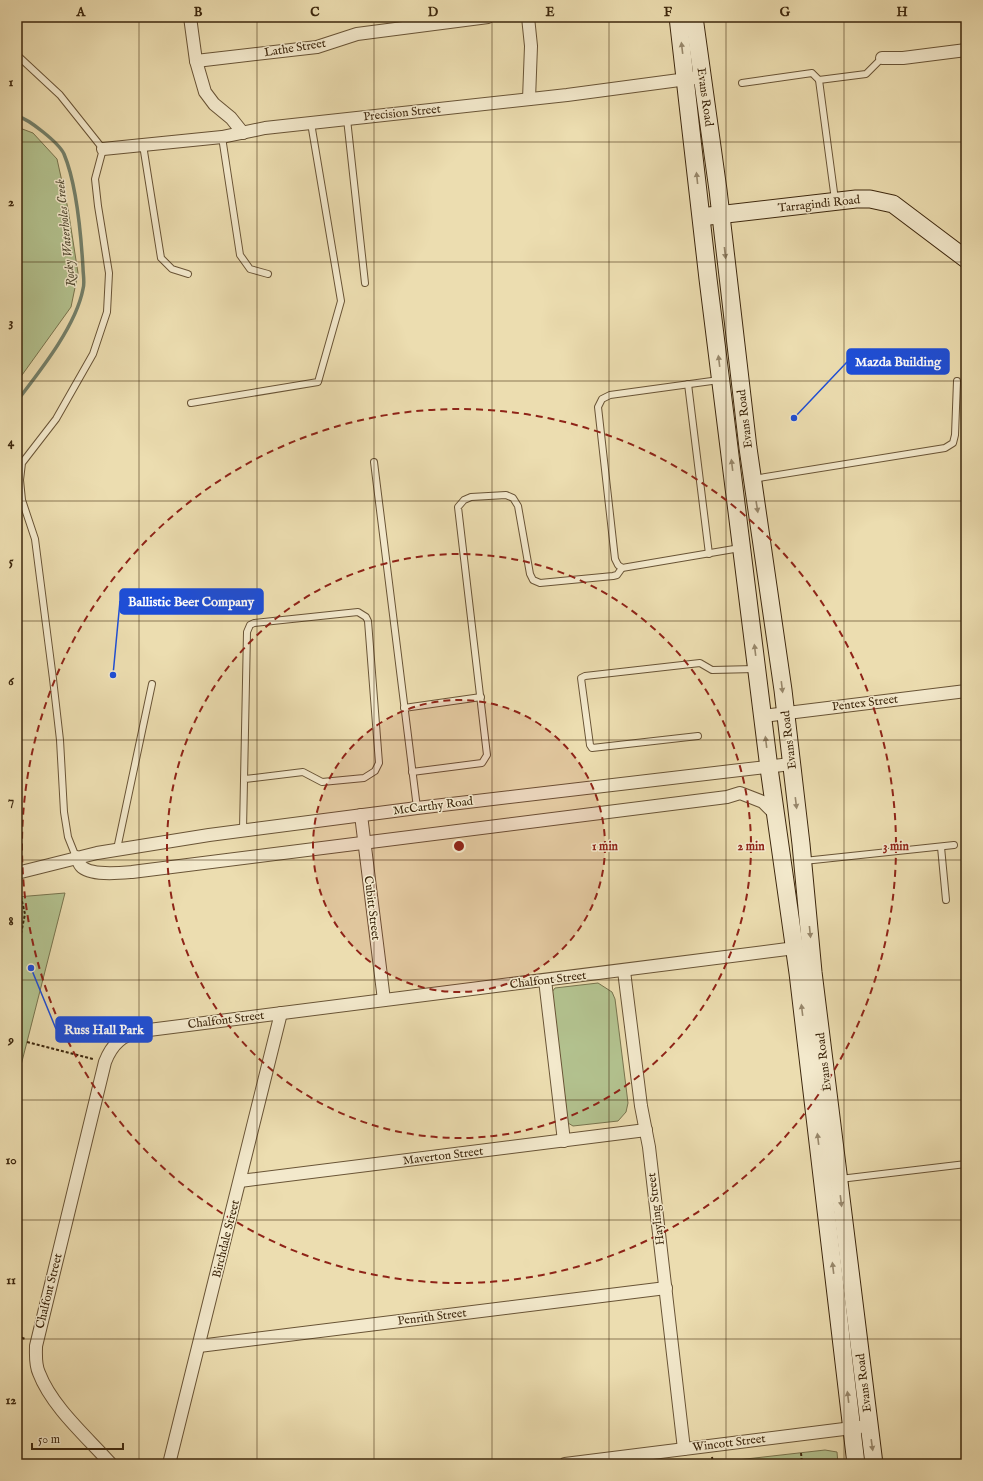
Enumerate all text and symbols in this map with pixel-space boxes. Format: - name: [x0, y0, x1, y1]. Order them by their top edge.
- text: A: [76, 4, 87, 21]
- text: B: [194, 4, 203, 21]
- text: C: [310, 4, 320, 21]
- text: D: [428, 4, 439, 21]
- text: E: [545, 4, 555, 21]
- text: F: [664, 4, 673, 21]
- text: G: [780, 4, 791, 21]
- text: H: [896, 4, 908, 21]
- street label: Lathe Street: [263, 36, 327, 60]
- one-way arrow: [679, 42, 685, 54]
- street label: Evans Road: [693, 67, 717, 128]
- text: 1: [9, 74, 14, 91]
- street label: Precision Street: [363, 101, 441, 125]
- one-way arrow: [694, 172, 700, 184]
- water label: Rocky Waterholes Creek: [52, 178, 80, 288]
- street label: Tarragindi Road: [777, 192, 861, 216]
- text: 2: [8, 194, 14, 211]
- one-way arrow: [722, 247, 728, 259]
- text: 3: [9, 314, 14, 331]
- callout: Mazda Building: [847, 349, 949, 374]
- one-way arrow: [715, 354, 722, 367]
- text: Mazda Building: [855, 354, 942, 371]
- street label: Evans Road: [734, 388, 756, 449]
- text: 4: [8, 434, 15, 451]
- one-way arrow: [729, 459, 735, 471]
- one-way arrow: [754, 501, 760, 513]
- text: 5: [9, 553, 14, 570]
- callout: Ballistic Beer Company: [120, 589, 263, 614]
- text: Ballistic Beer Company: [128, 594, 255, 611]
- one-way arrow: [752, 644, 758, 656]
- text: 6: [8, 673, 14, 690]
- one-way arrow: [779, 681, 785, 693]
- street label: Pentex Street: [831, 692, 899, 714]
- street label: Evans Road: [778, 709, 800, 770]
- one-way arrow: [763, 736, 769, 748]
- text: 7: [8, 793, 14, 810]
- street label: McCarthy Road: [392, 794, 474, 818]
- one-way arrow: [793, 797, 799, 809]
- centre of rings: [452, 839, 466, 853]
- text: 1 min: [592, 839, 619, 854]
- text: 2 min: [737, 839, 765, 854]
- text: 3 min: [883, 839, 910, 854]
- street label: Cubitt Street: [361, 875, 383, 941]
- text: 8: [8, 913, 14, 930]
- one-way arrow: [806, 926, 813, 939]
- street label: Chalfont Street: [509, 968, 587, 992]
- one-way arrow: [799, 1004, 806, 1016]
- street label: Chalfont Street: [187, 1008, 265, 1032]
- callout: Russ Hall Park: [56, 1017, 152, 1042]
- text: Russ Hall Park: [64, 1022, 145, 1039]
- street label: Evans Road: [813, 1031, 835, 1092]
- text: 9: [7, 1032, 14, 1049]
- one-way arrow: [815, 1133, 821, 1145]
- street label: Maverton Street: [402, 1144, 484, 1168]
- text: 10: [5, 1152, 17, 1169]
- street label: Hayling Street: [644, 1172, 668, 1246]
- one-way arrow: [838, 1195, 844, 1207]
- street label: Birchdale Street: [209, 1198, 243, 1280]
- street label: Chalfont Street: [32, 1252, 66, 1330]
- one-way arrow: [830, 1262, 836, 1274]
- text: 11: [6, 1272, 16, 1289]
- street label: Penrith Street: [397, 1305, 467, 1329]
- street label: Evans Road: [853, 1352, 875, 1413]
- one-way arrow: [845, 1391, 851, 1403]
- text: 12: [6, 1392, 16, 1409]
- scale bar: [32, 1425, 123, 1451]
- street label: Wincott Street: [692, 1431, 766, 1455]
- text: 50 m: [38, 1432, 60, 1447]
- one-way arrow: [869, 1439, 875, 1451]

